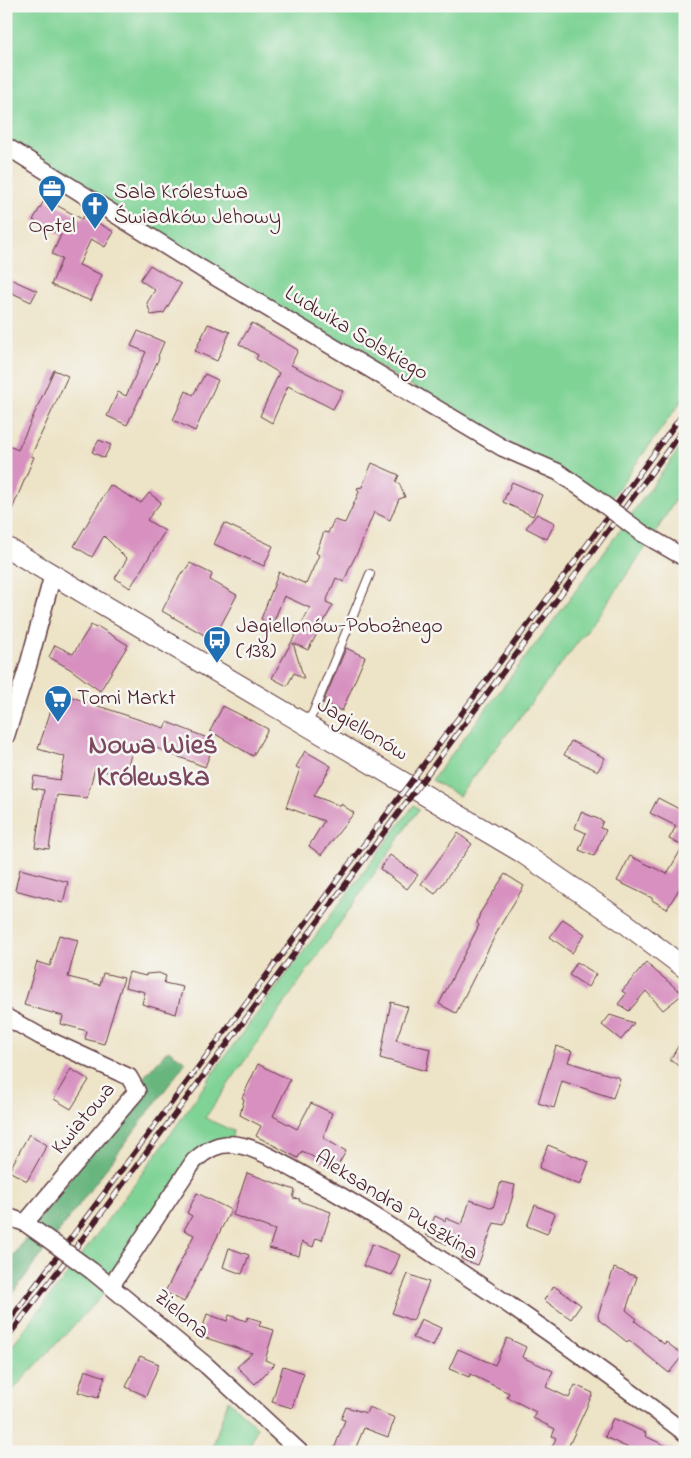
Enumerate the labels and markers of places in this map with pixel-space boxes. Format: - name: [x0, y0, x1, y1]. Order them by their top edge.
- office icon: Optel: [37, 174, 67, 213]
- place label: Sala Królestwa Świadków Jehowy: [114, 177, 281, 235]
- church icon: Sala Królestwa Świadków Jehowy: [80, 191, 110, 230]
- place label: Optel: [28, 211, 76, 243]
- place label: Jagiellonów-Pobożnego (138): [236, 611, 443, 668]
- bus stop icon: Jagiellonów-Pobożnego (138): [202, 625, 232, 664]
- place label: Tomi Markt: [77, 683, 176, 715]
- supermarket icon: Tomi Markt: [43, 684, 73, 723]

